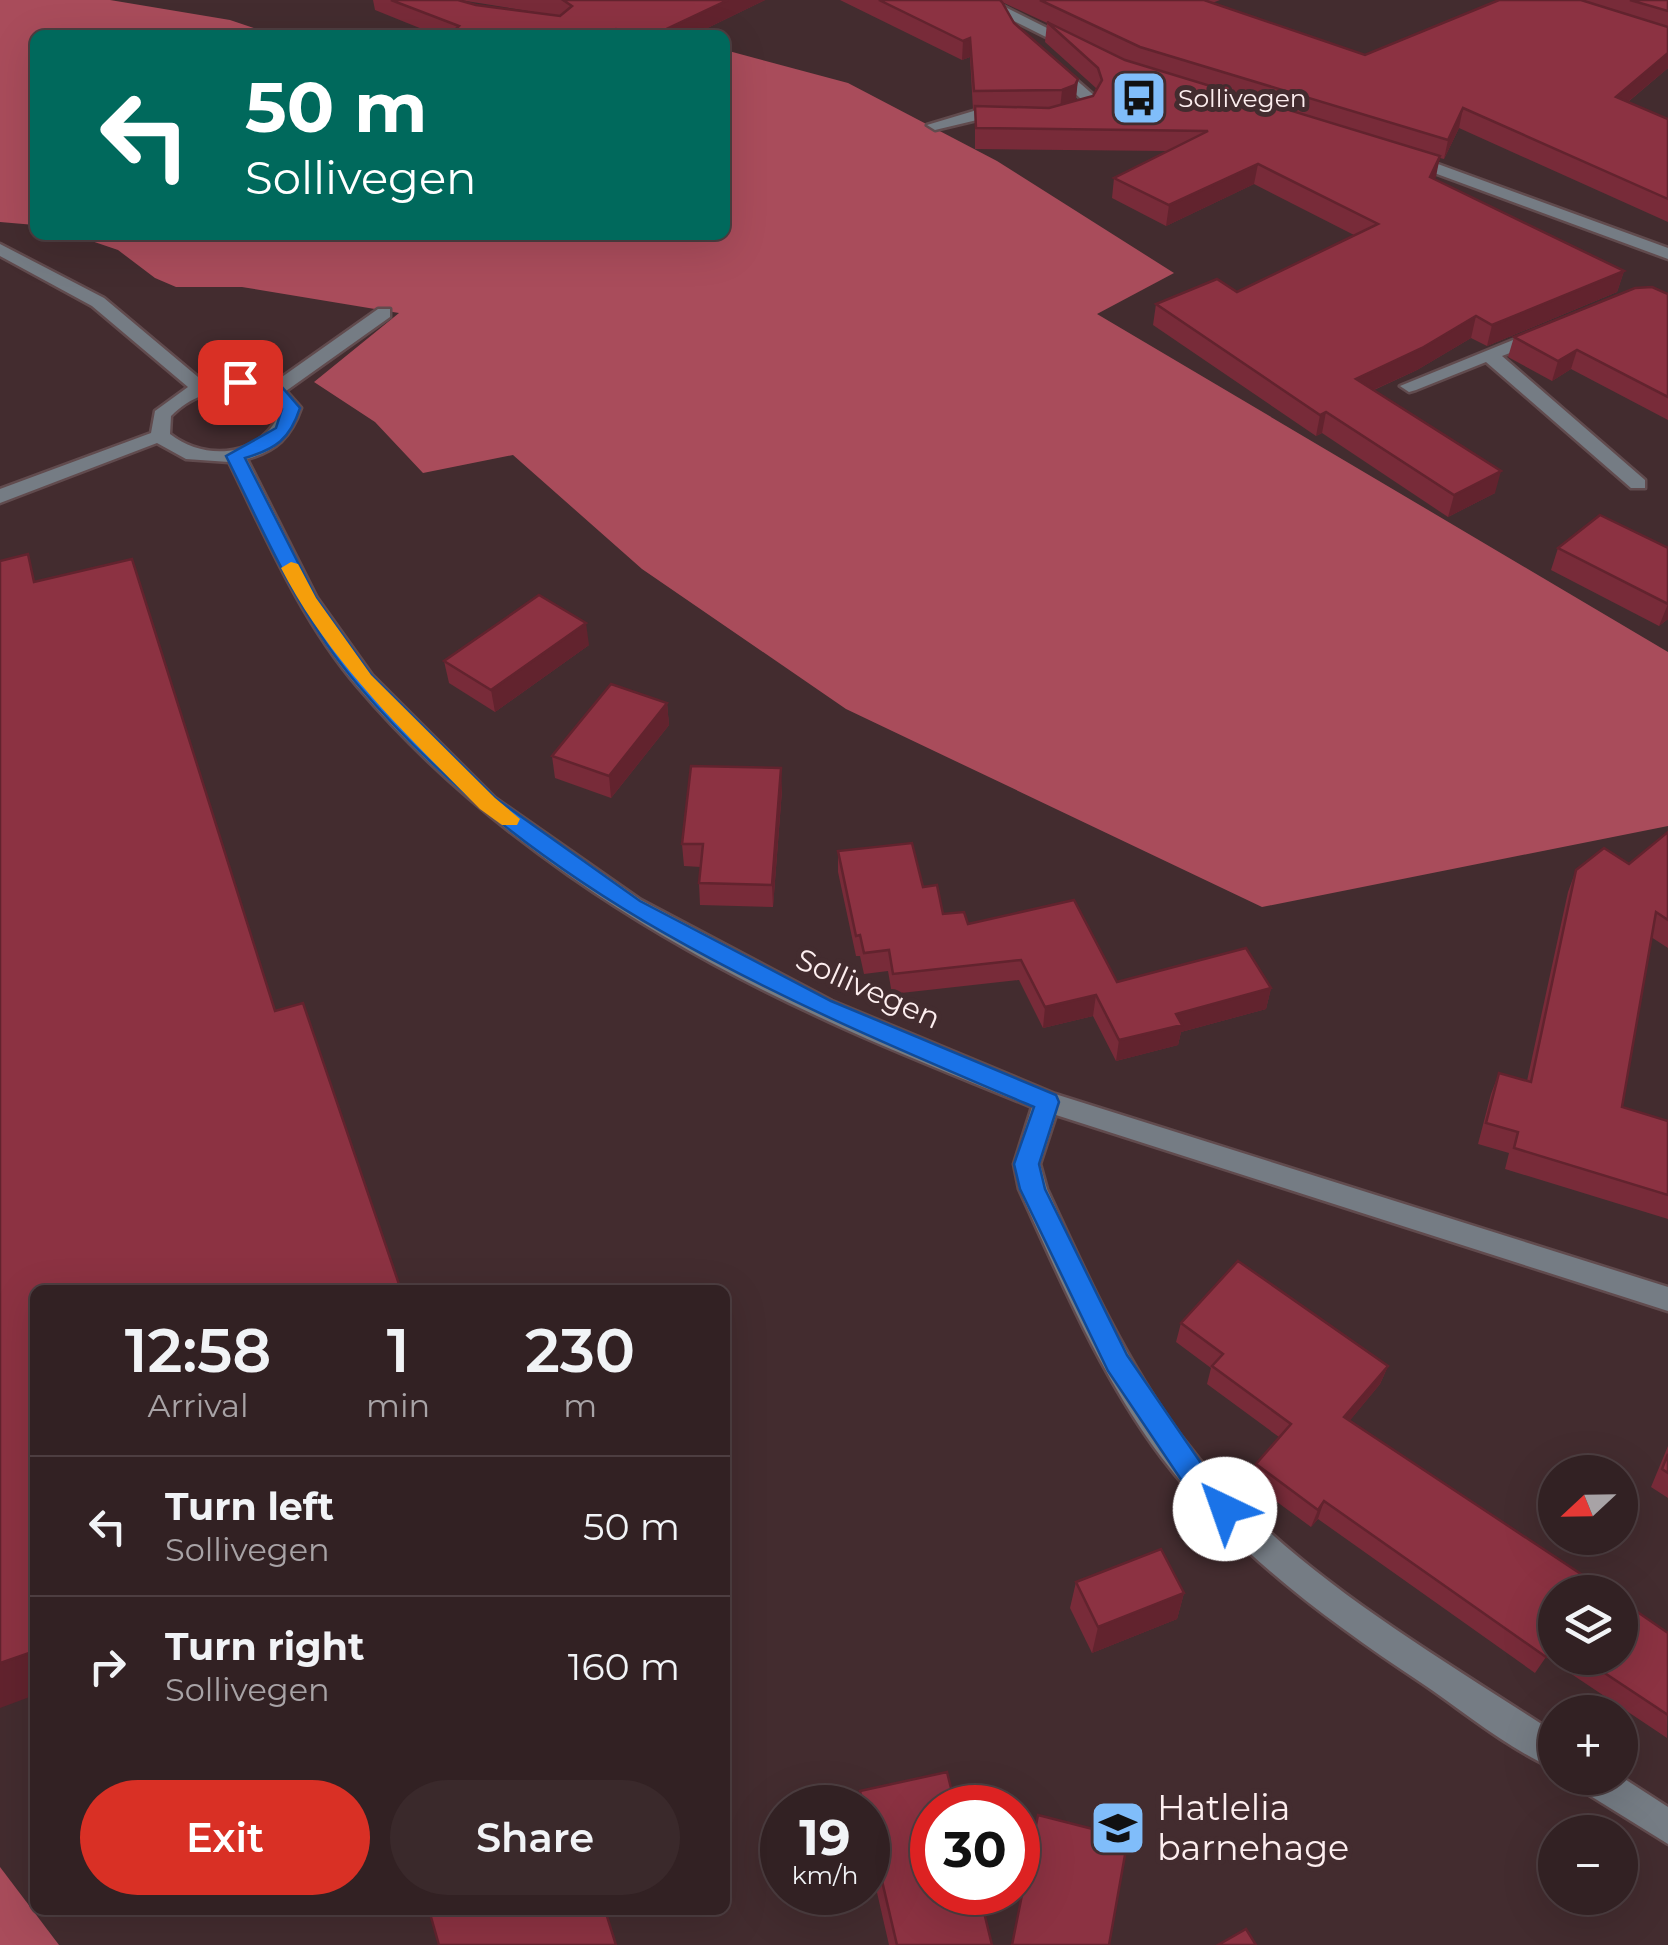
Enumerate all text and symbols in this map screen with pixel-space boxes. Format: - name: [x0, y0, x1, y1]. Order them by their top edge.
- text: 50 m: [245, 64, 427, 150]
- bus stop icon: Sollivegen: [1109, 68, 1169, 128]
- icon: left: [80, 70, 210, 200]
- place label: Sollivegen: [1178, 83, 1307, 113]
- text: Sollivegen: [245, 150, 477, 205]
- pin: [198, 340, 283, 425]
- icon: arrive: [213, 355, 268, 410]
- street label: Sollivegen: [790, 940, 946, 1037]
- text: 12:58: [125, 1314, 271, 1387]
- text: 1: [387, 1314, 410, 1387]
- text: 230: [525, 1314, 635, 1387]
- text: Arrival: [148, 1386, 249, 1425]
- text: min: [366, 1386, 430, 1425]
- text: m: [563, 1386, 597, 1425]
- north arrow: [1538, 1455, 1638, 1555]
- map controls: [1538, 1455, 1638, 1915]
- position arrow: [1173, 1457, 1277, 1561]
- text: Turn left: [165, 1483, 334, 1530]
- icon: left: [80, 1499, 135, 1554]
- text: 50 m: [583, 1503, 680, 1550]
- text: Sollivegen: [165, 1530, 330, 1569]
- button: layers: [1538, 1575, 1638, 1675]
- text: Turn right: [165, 1623, 364, 1670]
- icon: right: [80, 1639, 135, 1694]
- text: 160 m: [568, 1643, 680, 1690]
- text: Sollivegen: [165, 1670, 330, 1709]
- button: +: [1538, 1695, 1638, 1795]
- button: Exit: [80, 1780, 370, 1895]
- button: Share: [390, 1780, 680, 1895]
- speed limit sign: 30: [910, 1785, 1040, 1915]
- place label: Hatlelia barnehage: [1157, 1786, 1349, 1869]
- school or university icon: Hatlelia barnehage: [1088, 1798, 1148, 1858]
- text: 19: [799, 1807, 851, 1868]
- button: −: [1538, 1815, 1638, 1915]
- text: km/h: [792, 1860, 858, 1890]

